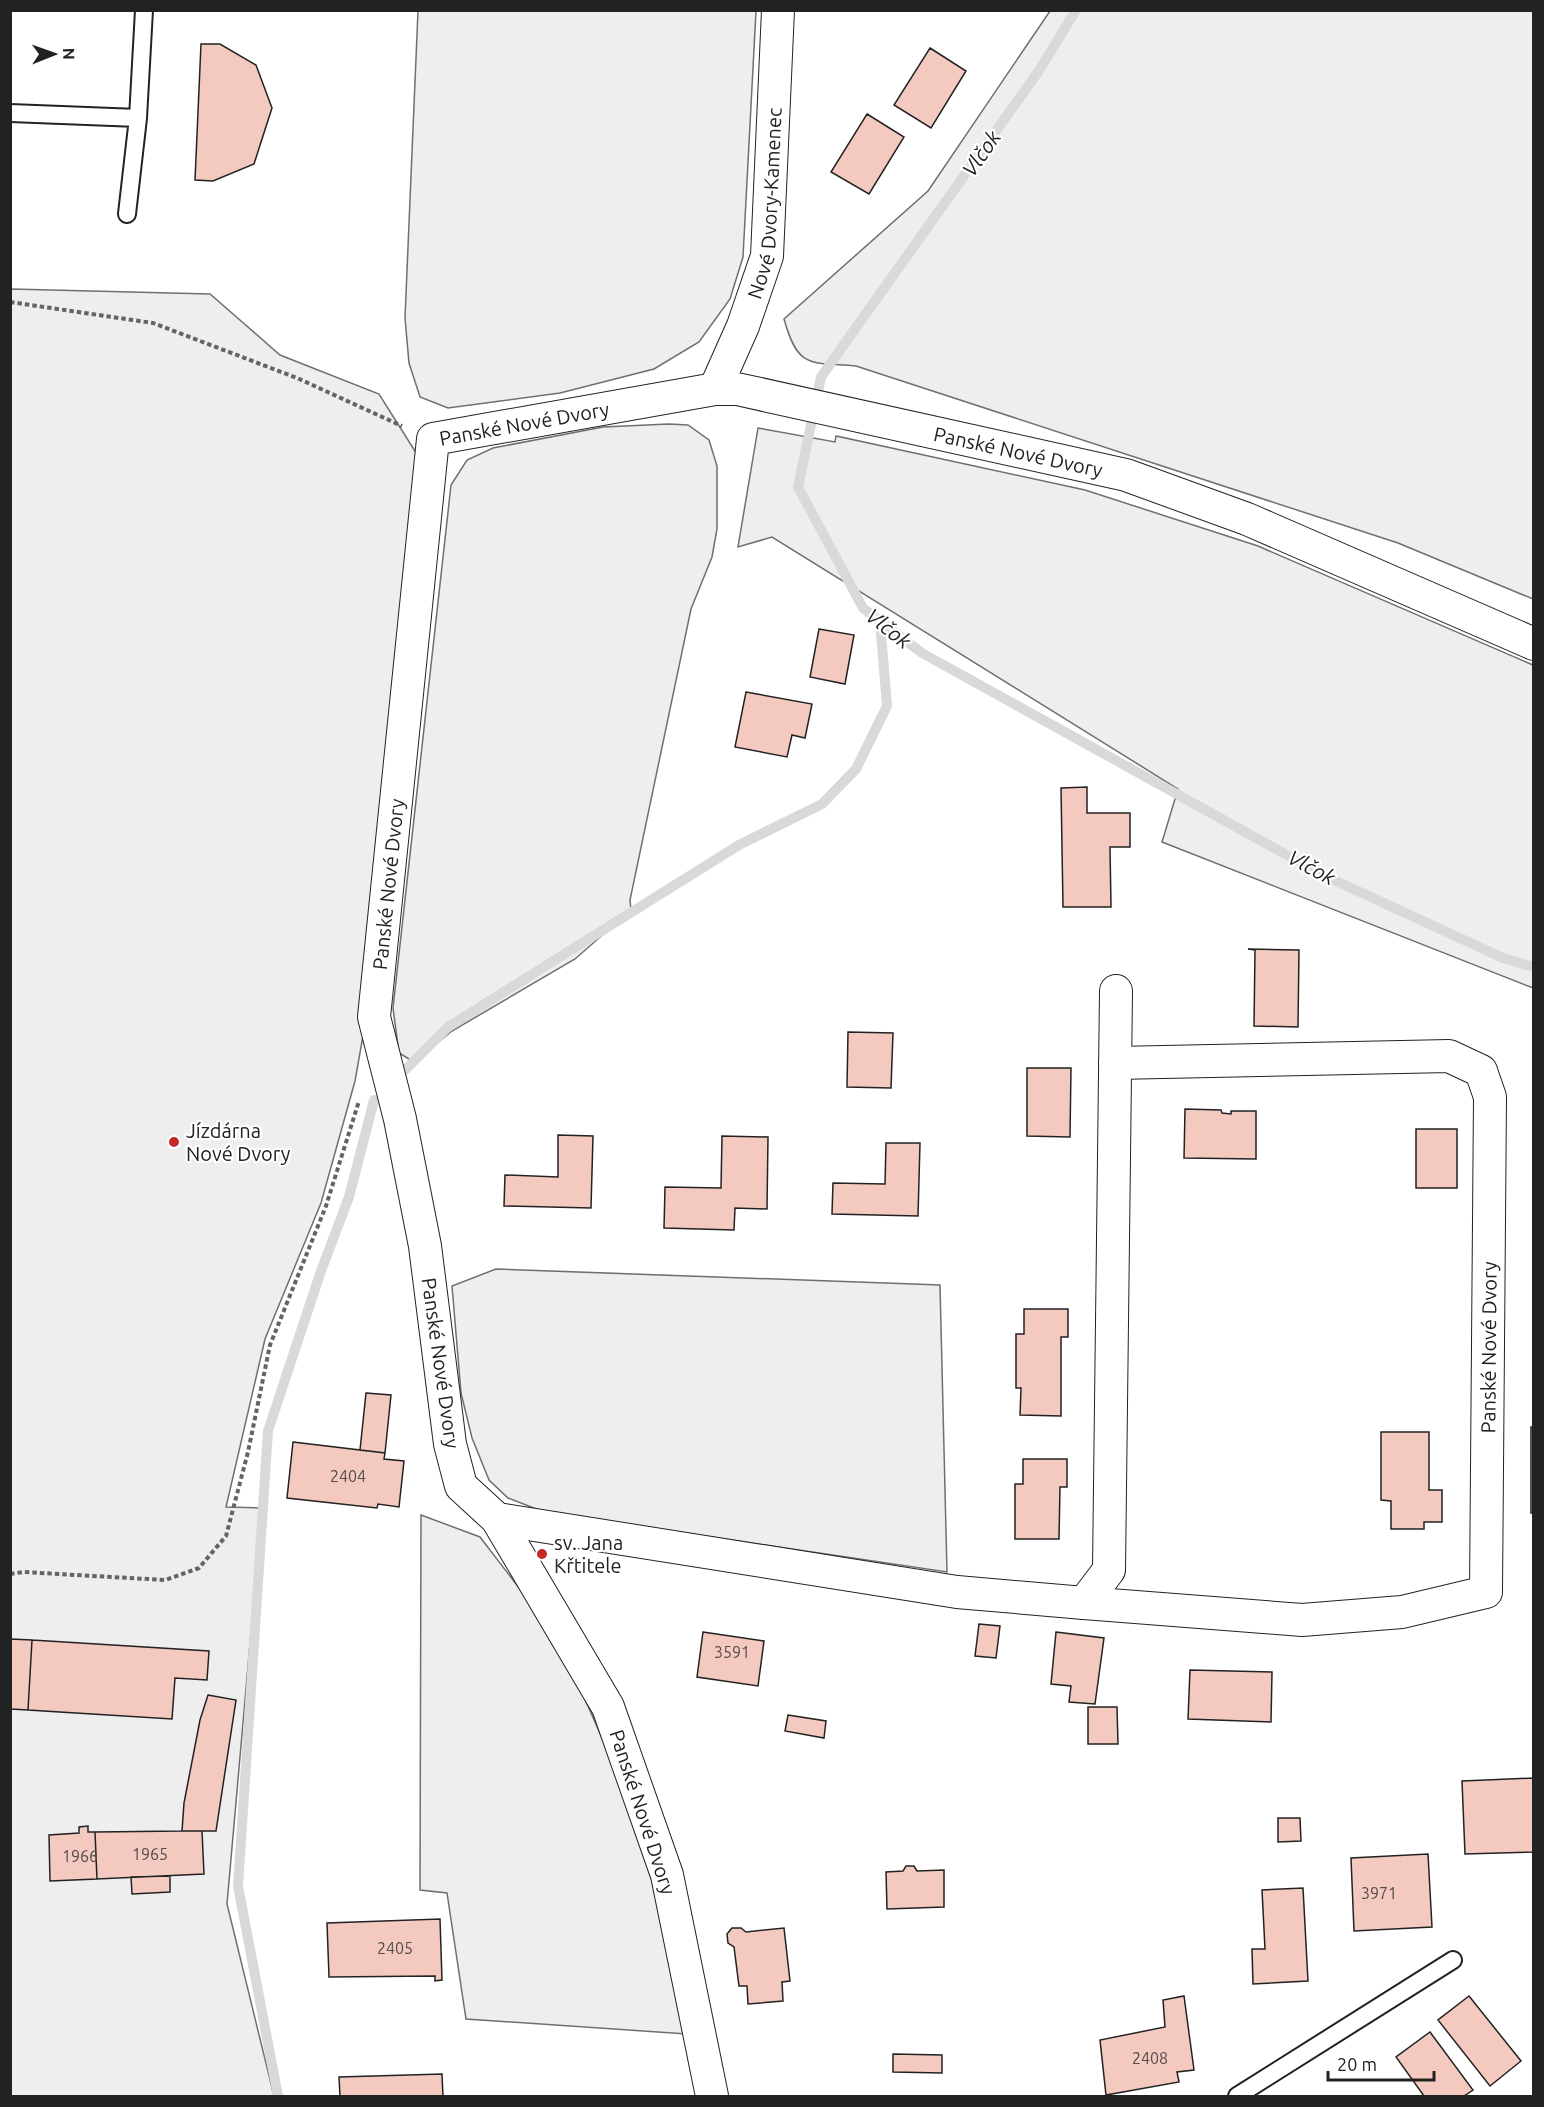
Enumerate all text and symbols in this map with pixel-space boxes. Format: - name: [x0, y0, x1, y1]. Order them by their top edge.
- north arrow: [24, 24, 84, 84]
- text: N: [60, 48, 78, 60]
- street label: Nové Dvory-Kamenec: [742, 107, 785, 302]
- water label: Vlčok: [957, 125, 1005, 181]
- street label: Panské Nové Dvory: [437, 396, 611, 449]
- street label: Panské Nové Dvory: [932, 421, 1105, 481]
- water label: Vlčok: [862, 603, 916, 653]
- street label: Panské Nové Dvory: [367, 797, 408, 971]
- water label: Vlčok: [1284, 845, 1340, 890]
- place label: Jízdárna Nové Dvory: [186, 1119, 291, 1165]
- marker: Jízdárna Nové Dvory: [167, 1135, 181, 1149]
- street label: Panské Nové Dvory: [1476, 1261, 1500, 1433]
- street label: Panské Nové Dvory: [418, 1276, 464, 1450]
- house number: 2404: [330, 1467, 366, 1485]
- place label: sv. Jana Křtitele: [554, 1531, 623, 1577]
- marker: sv. Jana Křtitele: [535, 1547, 549, 1561]
- house number: 3591: [714, 1643, 750, 1661]
- street label: Panské Nové Dvory: [605, 1727, 681, 1898]
- house number: 1965: [132, 1845, 168, 1863]
- house number: 1966: [62, 1847, 98, 1865]
- house number: 3971: [1361, 1884, 1397, 1902]
- house number: 2405: [377, 1939, 413, 1957]
- scale bar: [1328, 2044, 1434, 2082]
- house number: 2408: [1132, 2049, 1168, 2067]
- text: 20 m: [1337, 2054, 1377, 2074]

